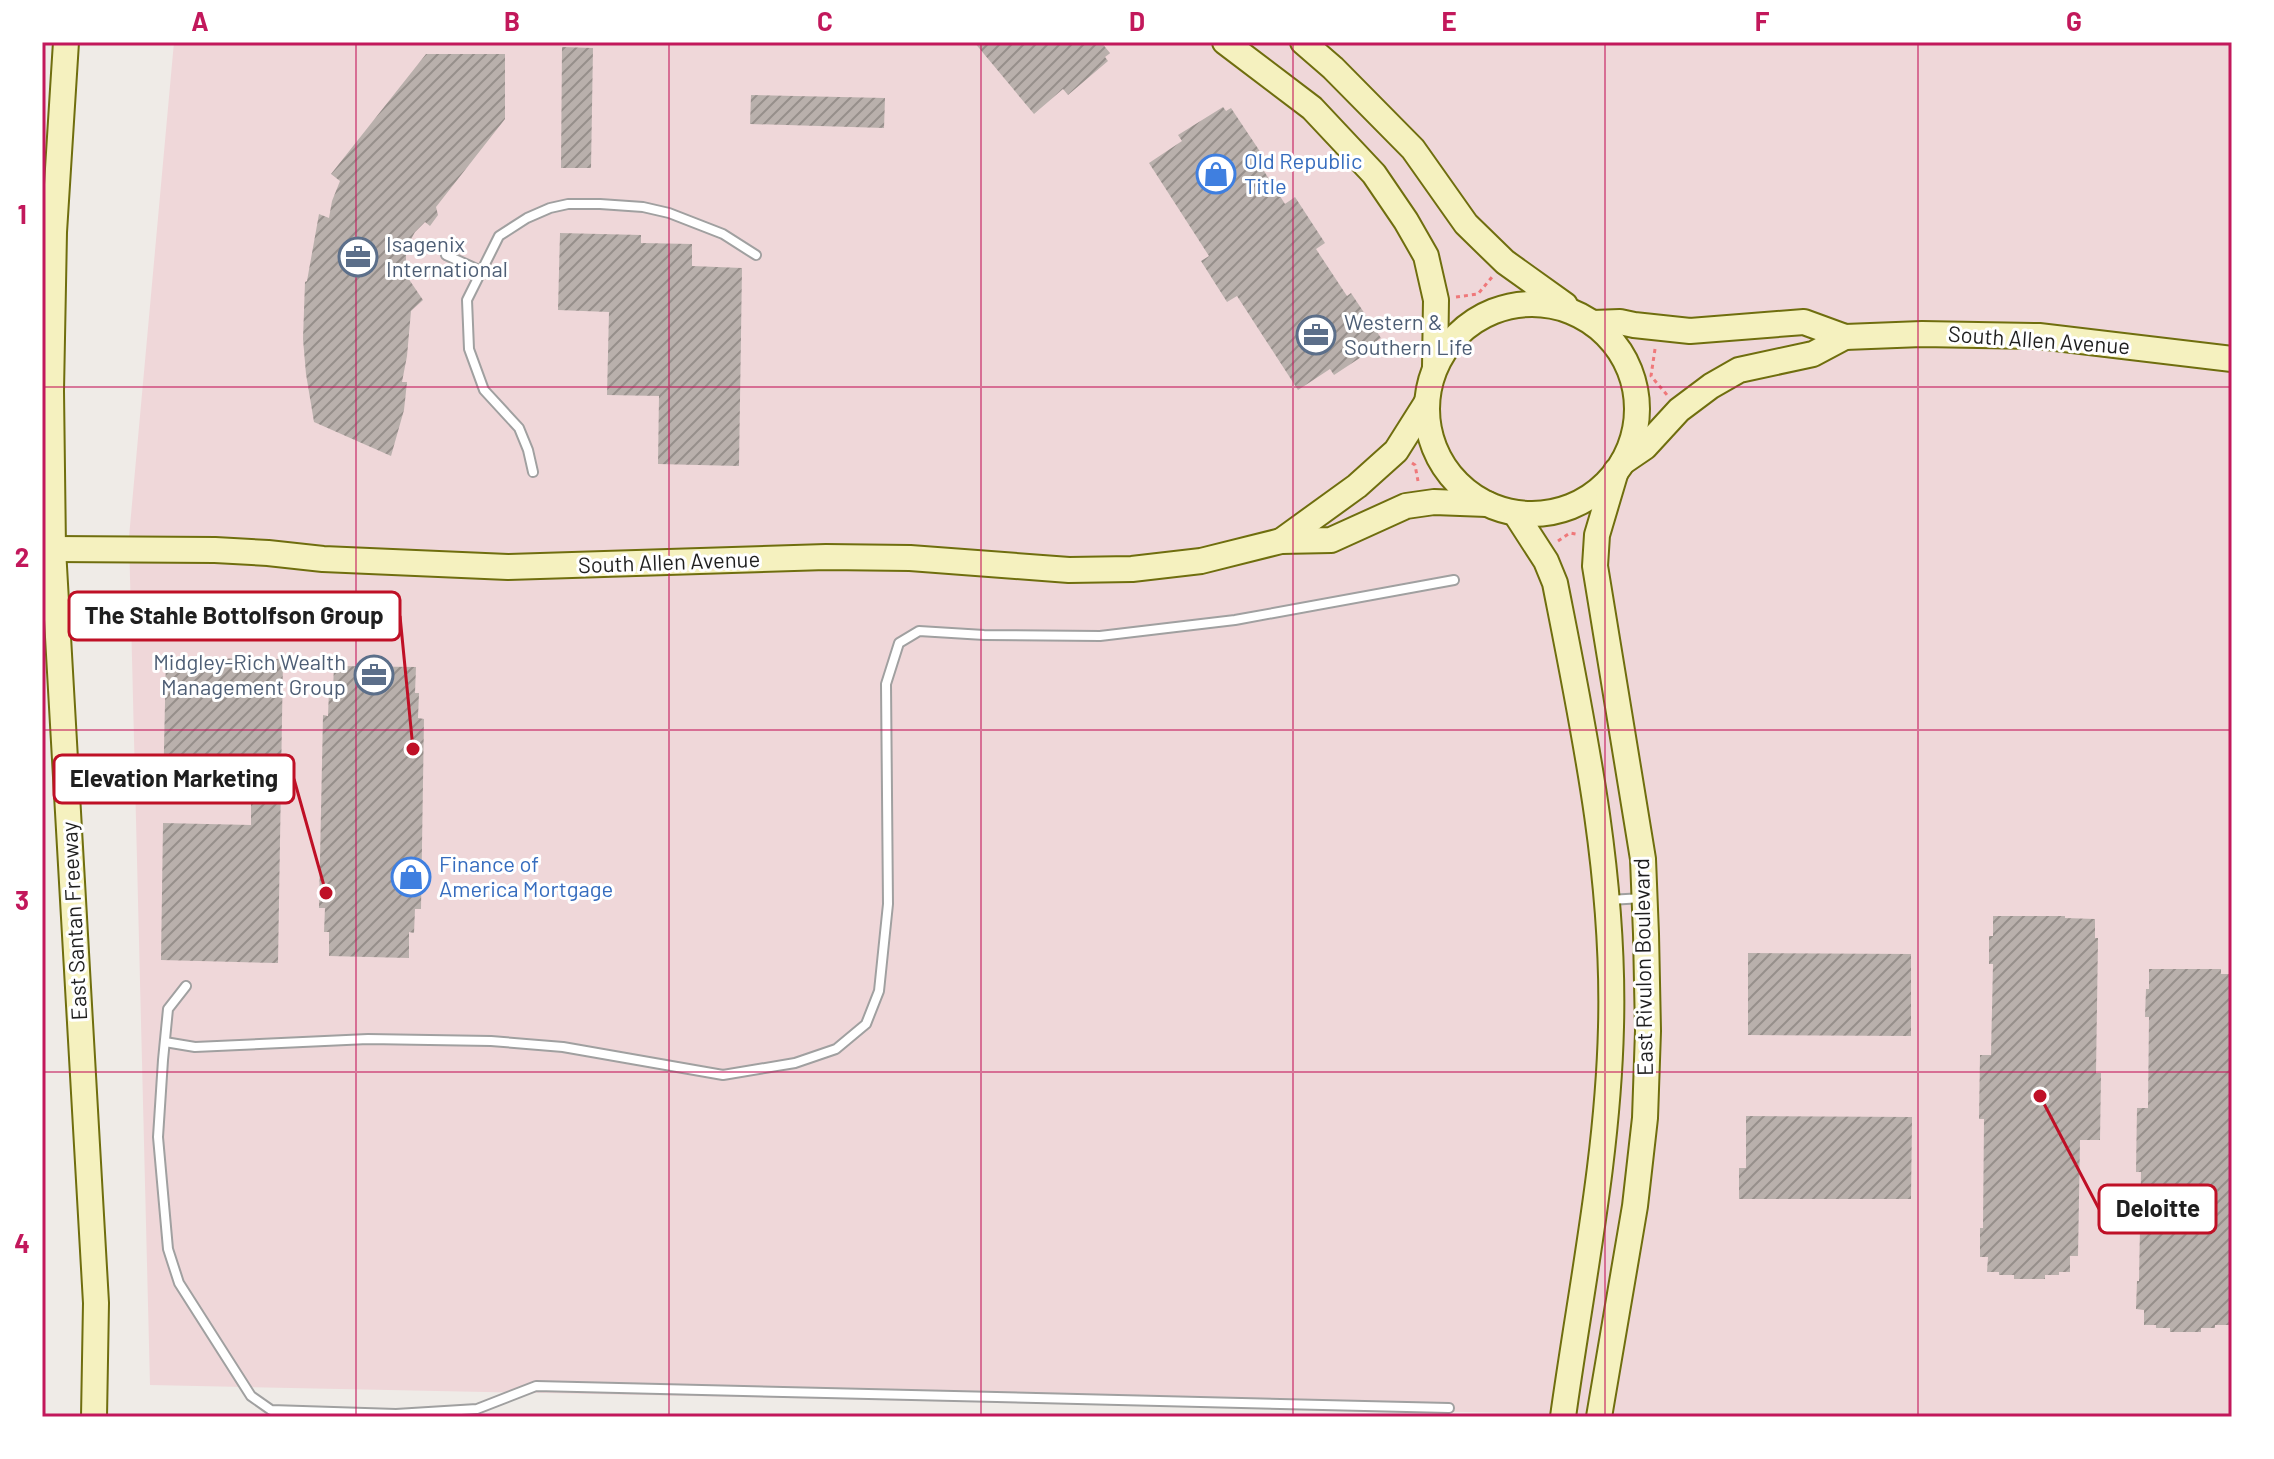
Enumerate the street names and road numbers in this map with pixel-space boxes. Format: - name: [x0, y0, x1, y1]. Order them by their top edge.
- street label: South Allen Avenue: [1947, 320, 2131, 358]
- street label: South Allen Avenue: [577, 545, 761, 577]
- street label: East Santan Freeway: [55, 821, 91, 1021]
- street label: East Rivulon Boulevard: [1627, 858, 1657, 1076]

